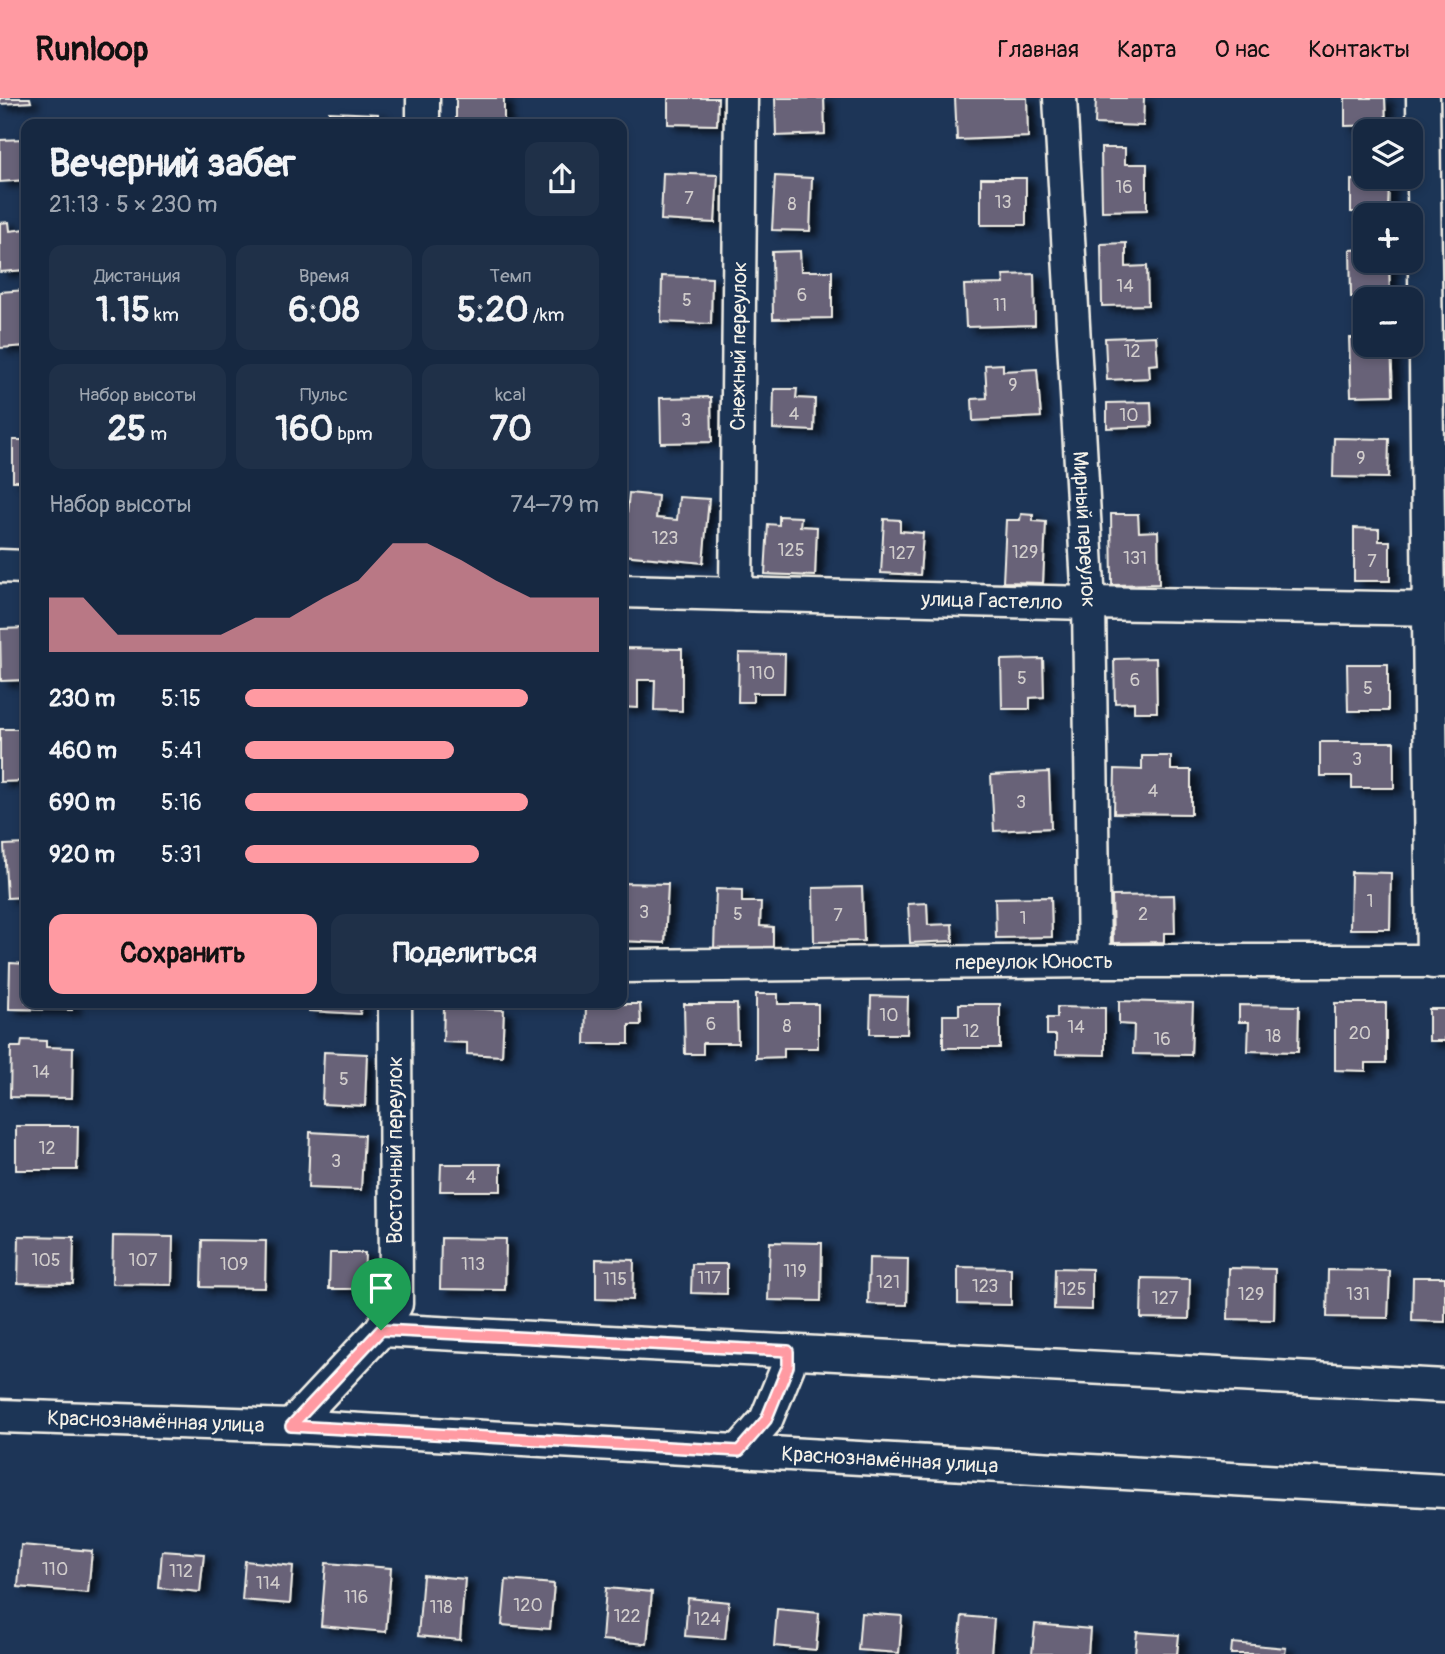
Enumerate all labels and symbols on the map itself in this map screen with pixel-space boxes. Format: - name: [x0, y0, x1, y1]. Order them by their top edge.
- house number: 16: [1115, 176, 1133, 199]
- house number: 7: [684, 187, 694, 210]
- house number: 13: [994, 191, 1012, 214]
- house number: 8: [787, 193, 797, 216]
- street label: Снежный переулок: [725, 261, 753, 431]
- house number: 14: [1116, 275, 1134, 298]
- house number: 6: [797, 284, 807, 307]
- house number: 5: [682, 289, 692, 312]
- house number: 11: [993, 294, 1007, 317]
- house number: 12: [1123, 340, 1141, 363]
- house number: 9: [1008, 374, 1018, 397]
- house number: 4: [789, 403, 800, 426]
- house number: 10: [1119, 404, 1139, 427]
- house number: 3: [681, 409, 691, 432]
- house number: 9: [1356, 447, 1366, 470]
- street label: Мирный переулок: [1066, 450, 1102, 608]
- house number: 123: [652, 527, 678, 550]
- house number: 125: [778, 539, 804, 562]
- house number: 129: [1012, 541, 1038, 564]
- house number: 127: [889, 542, 916, 565]
- house number: 131: [1123, 547, 1147, 570]
- house number: 7: [1367, 550, 1377, 573]
- street label: улица Гастелло: [920, 586, 1063, 616]
- house number: 110: [749, 662, 775, 685]
- house number: 5: [1017, 667, 1027, 690]
- house number: 6: [1130, 669, 1140, 692]
- house number: 5: [1363, 677, 1373, 700]
- house number: 3: [1352, 748, 1362, 771]
- house number: 4: [1148, 780, 1159, 803]
- house number: 3: [1016, 791, 1026, 814]
- house number: 1: [1366, 890, 1374, 913]
- house number: 3: [639, 901, 649, 924]
- house number: 5: [733, 903, 743, 926]
- house number: 2: [1138, 903, 1148, 926]
- house number: 7: [833, 904, 843, 927]
- house number: 1: [1019, 907, 1027, 930]
- street label: переулок Юность: [955, 948, 1113, 976]
- house number: 10: [879, 1004, 899, 1027]
- house number: 6: [706, 1013, 716, 1036]
- house number: 8: [782, 1015, 792, 1038]
- house number: 14: [1067, 1016, 1085, 1039]
- house number: 12: [962, 1020, 980, 1043]
- house number: 20: [1349, 1022, 1371, 1045]
- house number: 18: [1265, 1025, 1281, 1048]
- house number: 16: [1153, 1028, 1171, 1051]
- street label: Восточный переулок: [382, 1056, 409, 1244]
- house number: 14: [32, 1061, 50, 1084]
- house number: 5: [339, 1068, 349, 1091]
- house number: 12: [38, 1137, 56, 1160]
- house number: 3: [331, 1150, 341, 1173]
- house number: 4: [466, 1166, 477, 1189]
- house number: 105: [31, 1249, 61, 1272]
- house number: 107: [129, 1249, 158, 1272]
- house number: 109: [220, 1253, 248, 1276]
- house number: 113: [461, 1253, 485, 1276]
- pin: [351, 1258, 411, 1330]
- house number: 119: [783, 1260, 807, 1283]
- house number: 117: [697, 1267, 721, 1290]
- house number: 115: [603, 1268, 627, 1291]
- house number: 121: [876, 1271, 900, 1294]
- house number: 123: [972, 1275, 998, 1298]
- house number: 125: [1060, 1278, 1086, 1301]
- house number: 129: [1238, 1283, 1264, 1306]
- house number: 131: [1346, 1283, 1370, 1306]
- house number: 127: [1152, 1287, 1179, 1310]
- street label: Краснознамённая улица: [47, 1405, 265, 1439]
- street label: Краснознамённая улица: [781, 1441, 999, 1480]
- house number: 110: [42, 1558, 68, 1581]
- house number: 112: [169, 1560, 193, 1583]
- house number: 114: [256, 1572, 281, 1595]
- house number: 116: [344, 1586, 368, 1609]
- house number: 120: [513, 1594, 543, 1617]
- house number: 118: [429, 1596, 453, 1619]
- house number: 122: [613, 1605, 641, 1628]
- house number: 124: [693, 1608, 721, 1631]

